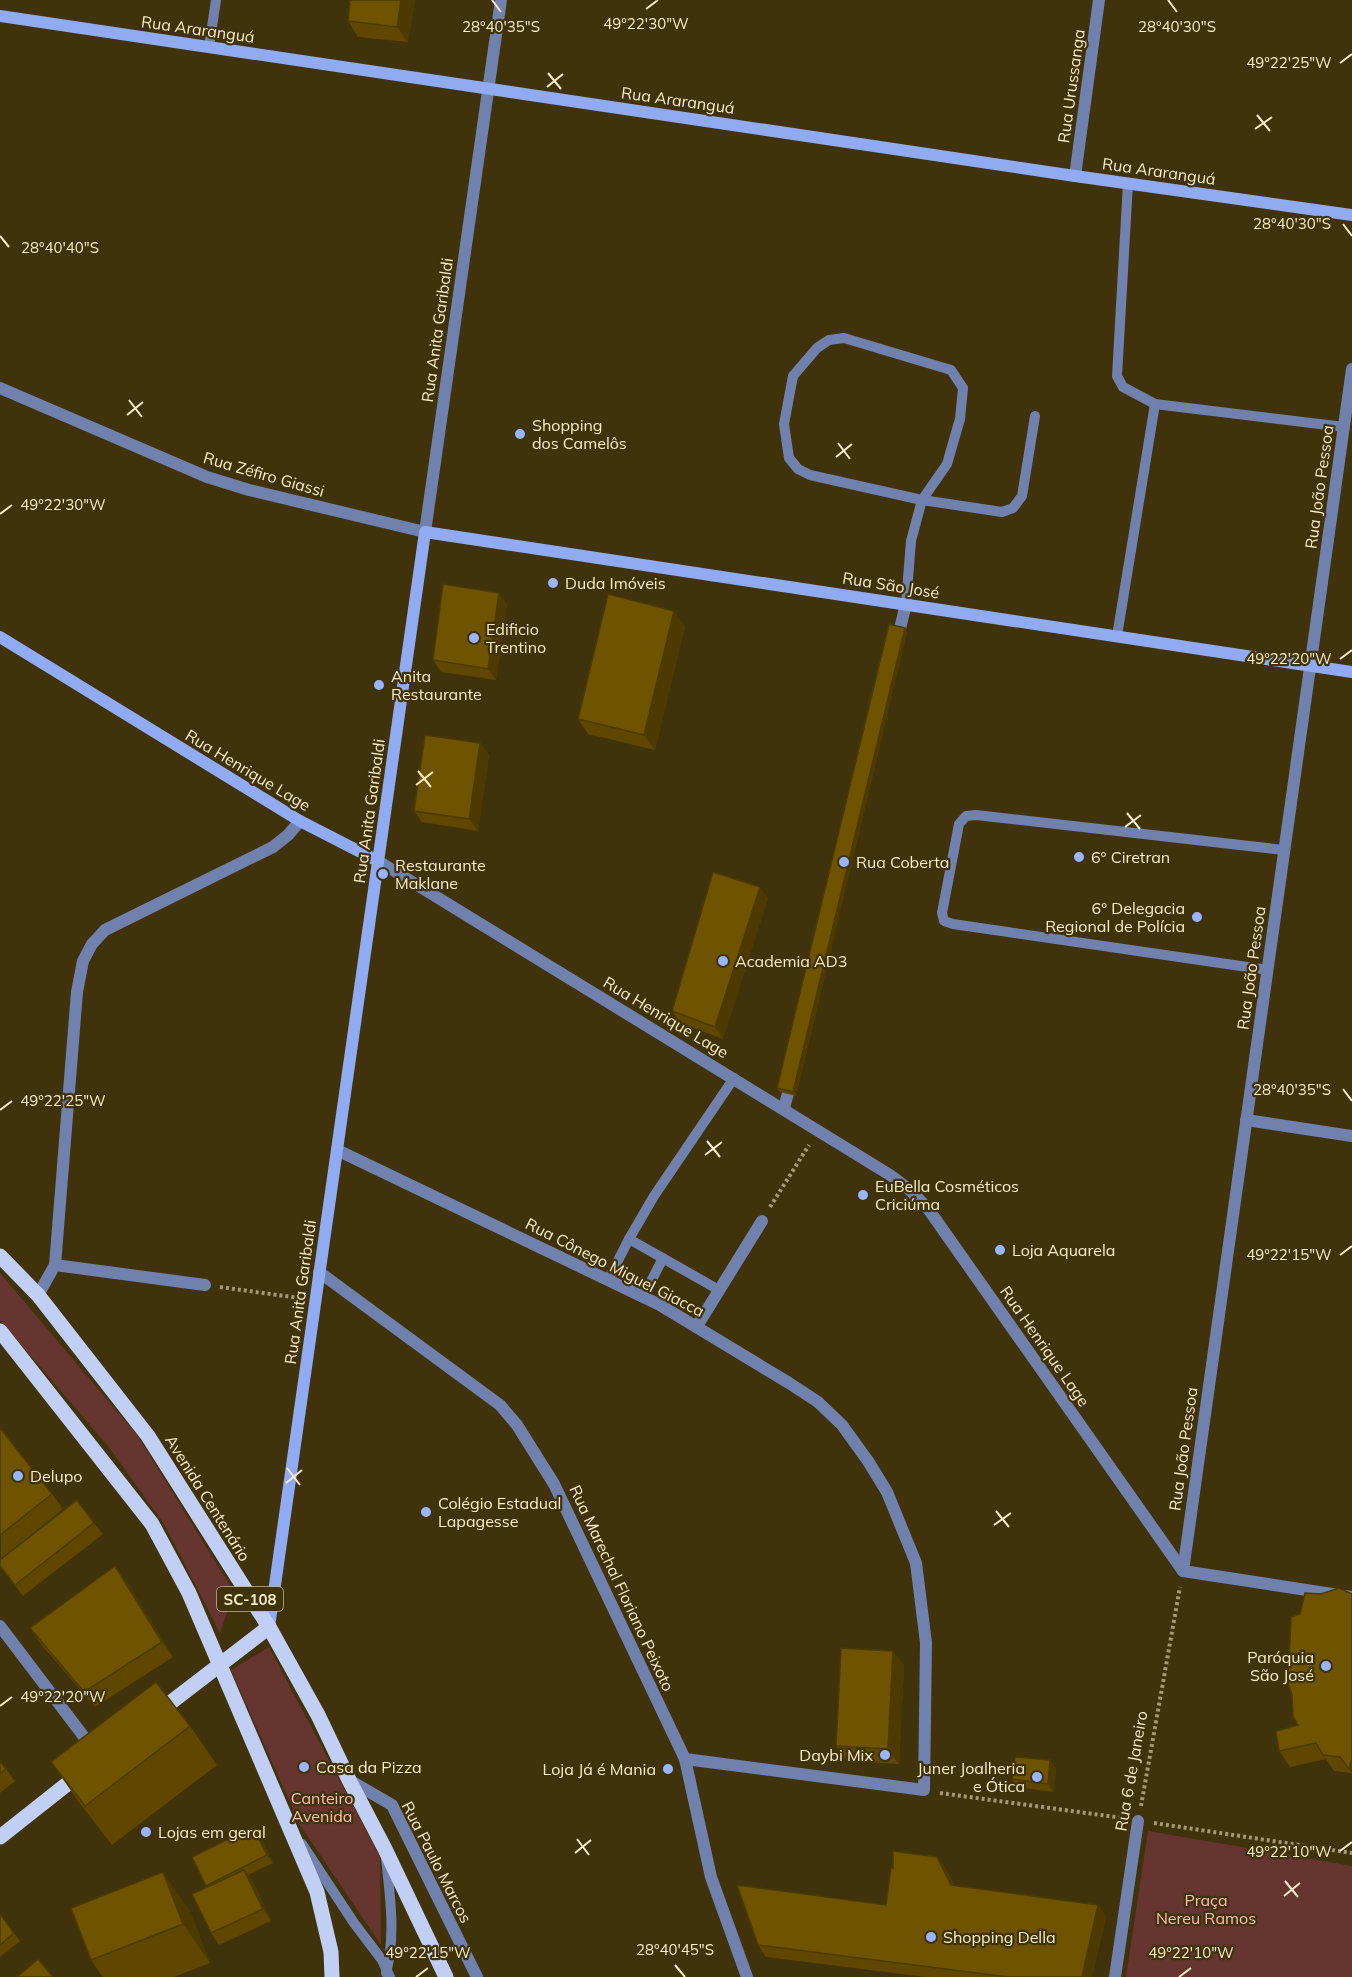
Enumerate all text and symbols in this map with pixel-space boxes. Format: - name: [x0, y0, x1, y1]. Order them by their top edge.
- street label: Rua Araranguá: [140, 11, 256, 47]
- text: 49°22'30"W: [603, 14, 689, 33]
- text: 28°40'35"S: [462, 17, 540, 36]
- text: 28°40'30"S: [1138, 17, 1216, 36]
- street label: Rua Urussanga: [1053, 28, 1089, 144]
- text: 49°22'25"W: [1246, 53, 1332, 72]
- street label: Rua Araranguá: [620, 82, 736, 118]
- street label: Rua Araranguá: [1101, 153, 1217, 189]
- text: 28°40'30"S: [1253, 214, 1331, 233]
- text: 28°40'40"S: [21, 238, 99, 257]
- street label: Rua Anita Garibaldi: [417, 256, 457, 404]
- place label: Shopping dos Camelôs: [532, 415, 627, 453]
- street label: Rua João Pessoa: [1300, 424, 1338, 550]
- marker: Shopping dos Camelôs: [513, 427, 527, 441]
- street label: Rua Zéfiro Giassi: [201, 447, 327, 501]
- text: 49°22'30"W: [20, 495, 106, 514]
- street label: Rua São José: [841, 567, 941, 603]
- place label: Duda Imóveis: [565, 573, 666, 593]
- marker: Duda Imóveis: [546, 576, 560, 590]
- place label: Edificio Trentino: [486, 619, 546, 657]
- marker: Edificio Trentino: [467, 631, 481, 645]
- text: 49°22'20"W: [1246, 649, 1332, 668]
- place label: Anita Restaurante: [391, 666, 482, 704]
- marker: Anita Restaurante: [372, 678, 386, 692]
- street label: Rua Henrique Lage: [182, 725, 314, 815]
- street label: Rua Anita Garibaldi: [349, 737, 389, 885]
- place label: 6° Ciretran: [1091, 847, 1170, 867]
- marker: 6° Ciretran: [1072, 850, 1086, 864]
- place label: Rua Coberta: [856, 852, 949, 872]
- place label: Restaurante Maklane: [395, 855, 486, 893]
- marker: Rua Coberta: [837, 855, 851, 869]
- marker: Restaurante Maklane: [376, 867, 390, 881]
- place label: 6° Delegacia Regional de Polícia: [1045, 898, 1185, 936]
- street label: Rua João Pessoa: [1232, 905, 1270, 1031]
- marker: 6° Delegacia Regional de Polícia: [1190, 910, 1204, 924]
- place label: Academia AD3: [735, 951, 847, 971]
- marker: Academia AD3: [716, 954, 730, 968]
- street label: Rua Henrique Lage: [600, 972, 732, 1062]
- text: 28°40'35"S: [1253, 1080, 1331, 1099]
- text: 49°22'25"W: [20, 1091, 106, 1110]
- place label: EuBella Cosméticos Criciúma: [875, 1176, 1019, 1214]
- marker: EuBella Cosméticos Criciúma: [856, 1188, 870, 1202]
- street label: Rua Cônego Miguel Giacca: [522, 1213, 708, 1321]
- street label: Rua Anita Garibaldi: [280, 1218, 320, 1366]
- place label: Loja Aquarela: [1012, 1240, 1115, 1260]
- marker: Loja Aquarela: [993, 1243, 1007, 1257]
- text: 49°22'15"W: [1246, 1245, 1332, 1264]
- street label: Rua Henrique Lage: [996, 1282, 1094, 1410]
- street label: Rua João Pessoa: [1164, 1386, 1202, 1512]
- street label: Avenida Centenário: [161, 1431, 255, 1565]
- place label: Delupo: [30, 1466, 82, 1486]
- marker: Delupo: [11, 1469, 25, 1483]
- street label: Rua Marechal Floriano Peixoto: [565, 1482, 679, 1694]
- place label: Colégio Estadual Lapagesse: [438, 1493, 561, 1531]
- marker: Colégio Estadual Lapagesse: [419, 1505, 433, 1519]
- road number: SC-108: [217, 1587, 283, 1611]
- place label: Paróquia São José: [1247, 1647, 1314, 1685]
- marker: Paróquia São José: [1319, 1659, 1333, 1673]
- text: 49°22'20"W: [20, 1687, 106, 1706]
- street label: Rua 6 de Janeiro: [1111, 1709, 1151, 1833]
- place label: Daybi Mix: [799, 1745, 873, 1765]
- marker: Daybi Mix: [878, 1748, 892, 1762]
- place label: Casa da Pizza: [316, 1757, 422, 1777]
- place label: Juner Joalheria e Ótica: [917, 1758, 1025, 1796]
- place label: Loja Já é Mania: [543, 1759, 656, 1779]
- marker: Casa da Pizza: [297, 1760, 311, 1774]
- marker: Loja Já é Mania: [661, 1762, 675, 1776]
- marker: Juner Joalheria e Ótica: [1030, 1770, 1044, 1784]
- park label: Canteiro Avenida: [291, 1788, 353, 1826]
- street label: Rua Paulo Marcos: [398, 1798, 476, 1926]
- place label: Lojas em geral: [158, 1822, 266, 1842]
- marker: Lojas em geral: [139, 1825, 153, 1839]
- text: 49°22'10"W: [1246, 1842, 1332, 1861]
- park label: Praça Nereu Ramos: [1156, 1890, 1256, 1928]
- place label: Shopping Della: [943, 1927, 1056, 1947]
- marker: Shopping Della: [924, 1930, 938, 1944]
- text: 28°40'45"S: [636, 1940, 714, 1959]
- text: 49°22'15"W: [385, 1943, 471, 1962]
- text: 49°22'10"W: [1148, 1943, 1234, 1962]

